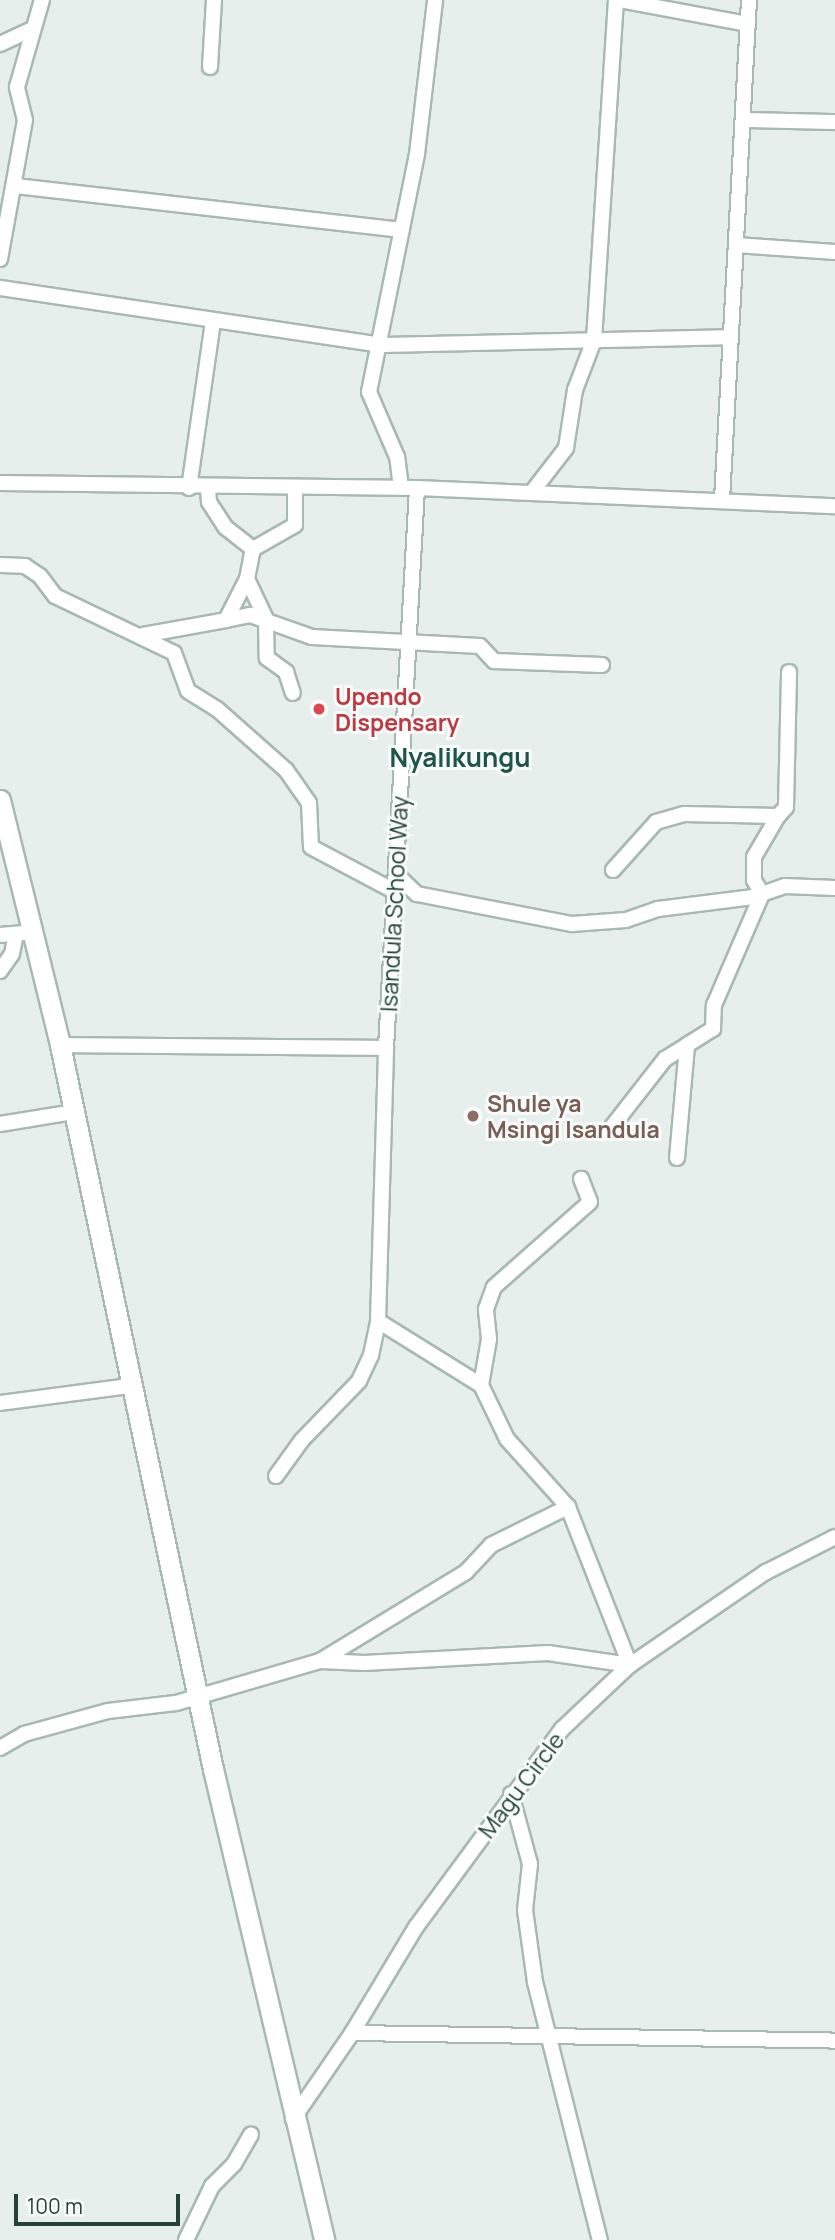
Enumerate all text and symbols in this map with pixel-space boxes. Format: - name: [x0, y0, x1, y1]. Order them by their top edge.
- place label: Upendo Dispensary: [335, 682, 459, 736]
- marker: Upendo Dispensary: [309, 699, 329, 719]
- district label: Nyalikungu: [389, 742, 531, 774]
- street label: Isandula School Way: [375, 795, 413, 1013]
- place label: Shule ya Msingi Isandula: [487, 1089, 660, 1143]
- marker: Shule ya Msingi Isandula: [465, 1108, 481, 1124]
- street label: Magu Circle: [472, 1727, 570, 1843]
- scale bar: [18, 2180, 184, 2224]
- text: 100 m: [27, 2192, 83, 2220]

